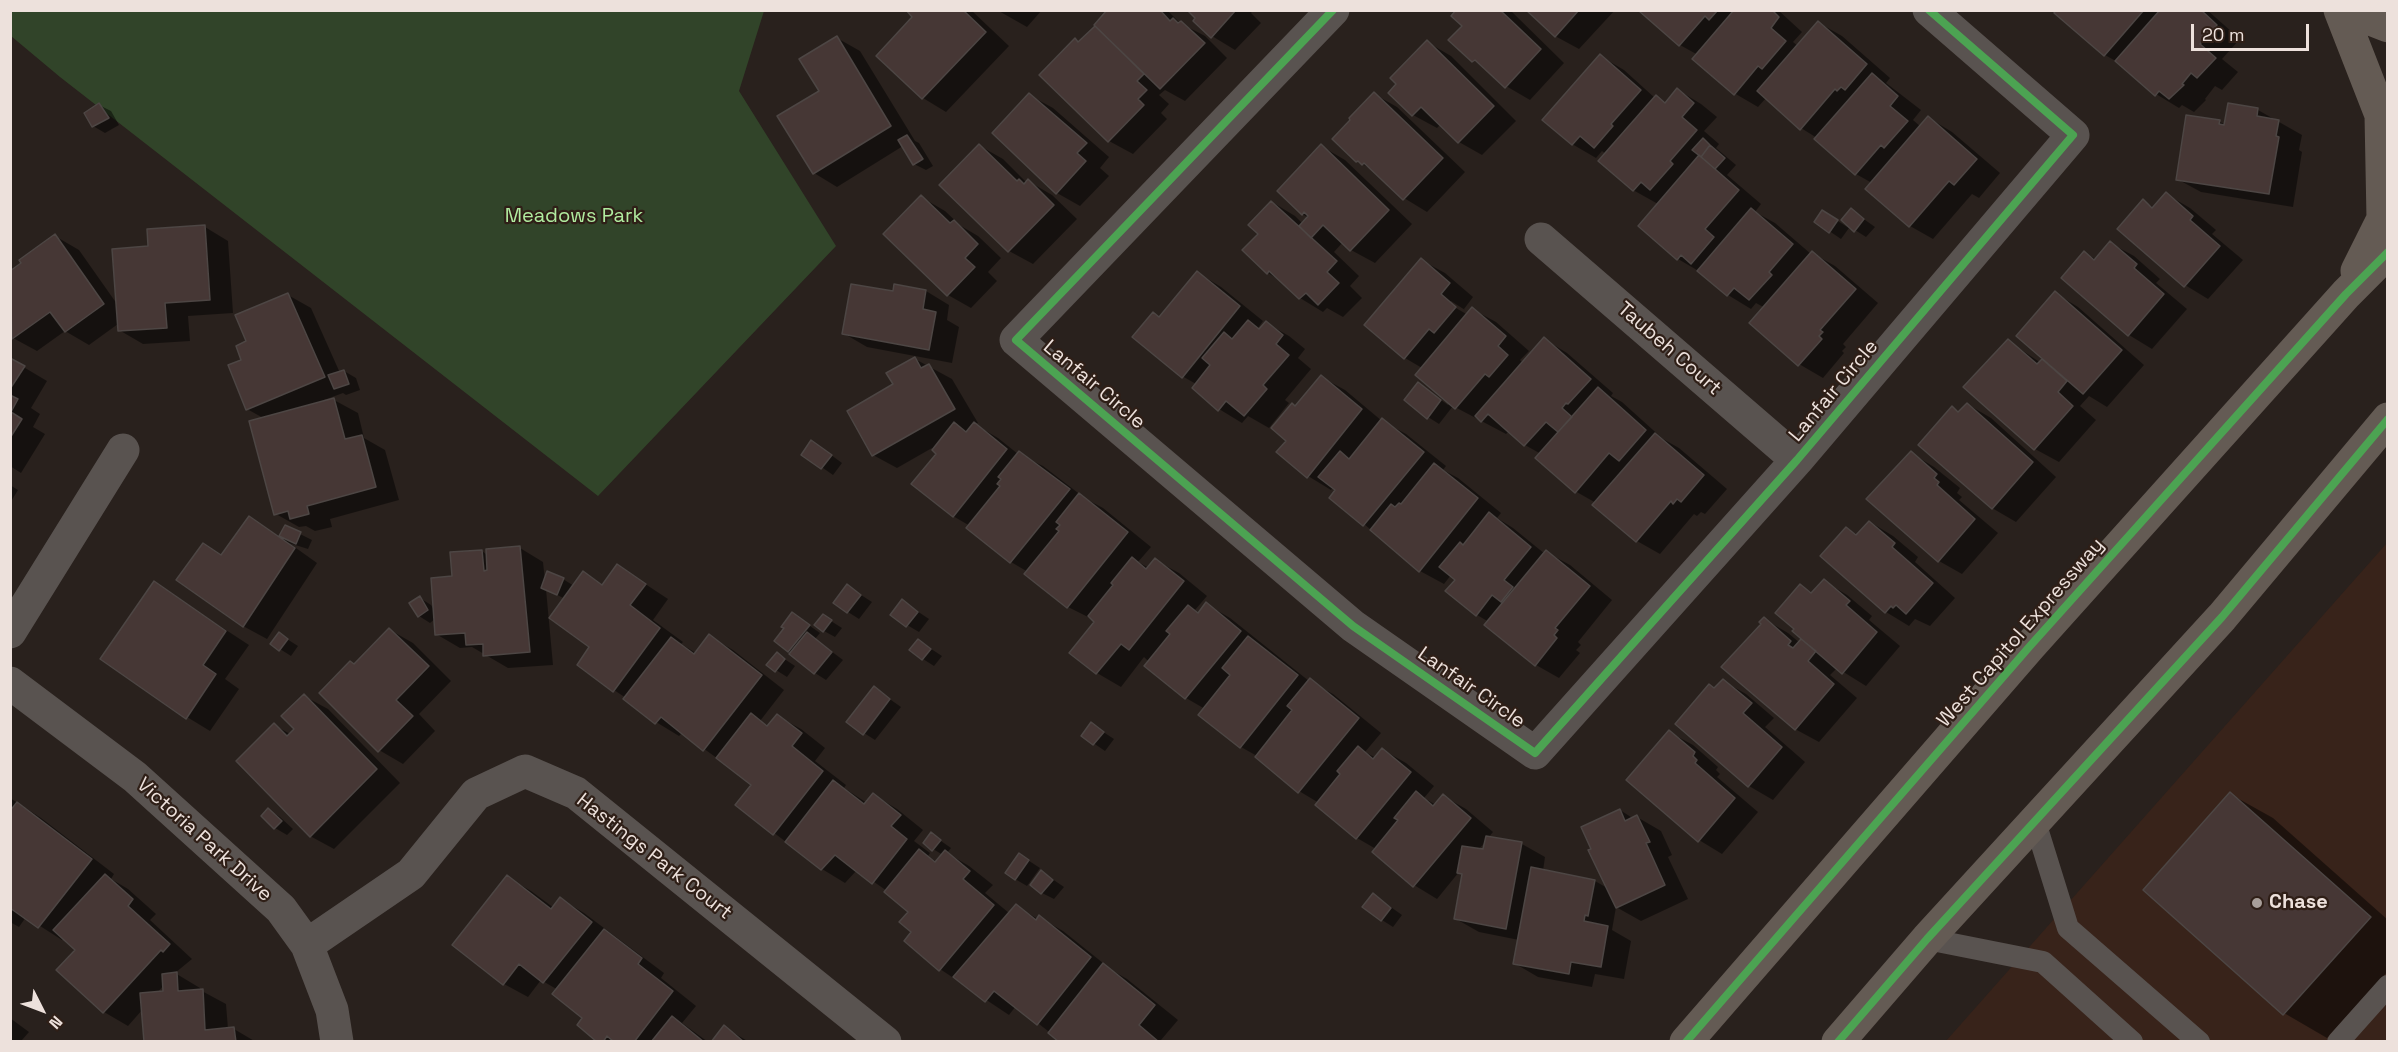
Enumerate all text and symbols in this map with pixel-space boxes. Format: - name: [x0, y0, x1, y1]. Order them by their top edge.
- scale bar: [2194, 12, 2312, 50]
- text: 20 m: [2202, 23, 2245, 46]
- park label: Meadows Park: [505, 205, 643, 229]
- street label: Taubeh Court: [1612, 297, 1726, 401]
- street label: Lanfair Circle: [1038, 335, 1150, 435]
- street label: Lanfair Circle: [1784, 335, 1884, 447]
- street label: West Capitol Expressway: [1932, 534, 2110, 732]
- street label: Lanfair Circle: [1413, 642, 1529, 734]
- street label: Victoria Park Drive: [131, 773, 277, 907]
- street label: Hastings Park Court: [571, 789, 737, 925]
- place label: Chase: [2269, 891, 2328, 915]
- marker: Chase: [2250, 896, 2264, 910]
- north arrow: [12, 980, 72, 1040]
- text: N: [44, 1011, 67, 1033]

